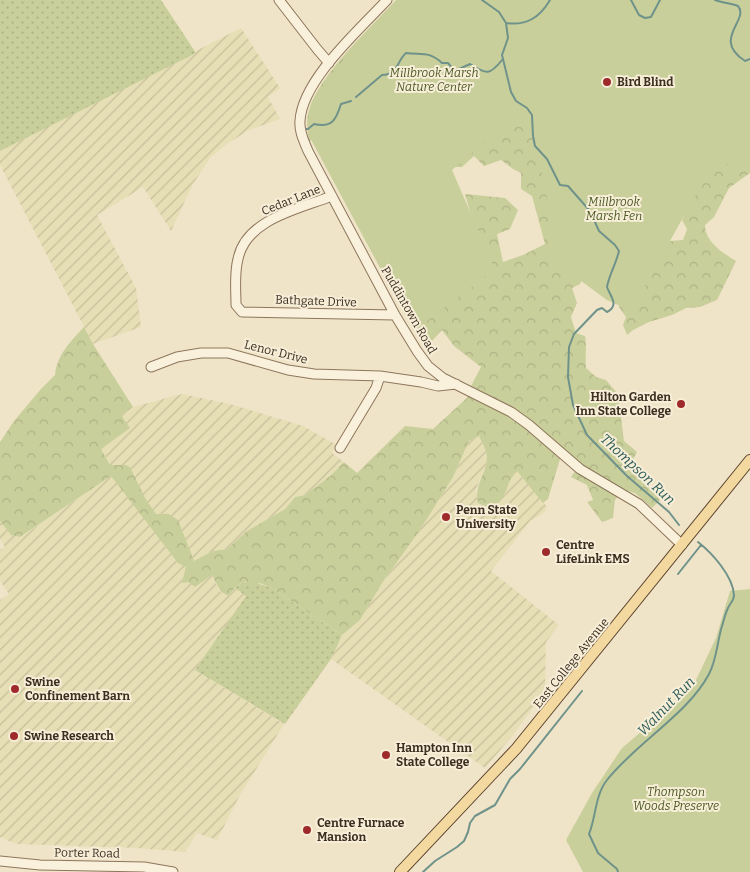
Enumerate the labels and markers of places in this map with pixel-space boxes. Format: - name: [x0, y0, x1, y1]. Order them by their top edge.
- place label: Bird Blind: [617, 75, 674, 89]
- marker: Bird Blind: [601, 76, 613, 88]
- place label: Hilton Garden Inn State College: [576, 390, 671, 418]
- marker: Hilton Garden Inn State College: [675, 398, 687, 410]
- place label: Penn State University: [456, 503, 517, 531]
- marker: Penn State University: [440, 511, 452, 523]
- place label: Centre LifeLink EMS: [556, 538, 630, 566]
- marker: Centre LifeLink EMS: [540, 546, 552, 558]
- place label: Swine Confinement Barn: [25, 675, 130, 703]
- marker: Swine Confinement Barn: [9, 683, 21, 695]
- place label: Swine Research: [24, 729, 114, 743]
- marker: Swine Research: [8, 730, 20, 742]
- place label: Hampton Inn State College: [396, 741, 472, 769]
- marker: Hampton Inn State College: [380, 749, 392, 761]
- place label: Centre Furnace Mansion: [317, 816, 405, 844]
- marker: Centre Furnace Mansion: [301, 824, 313, 836]

